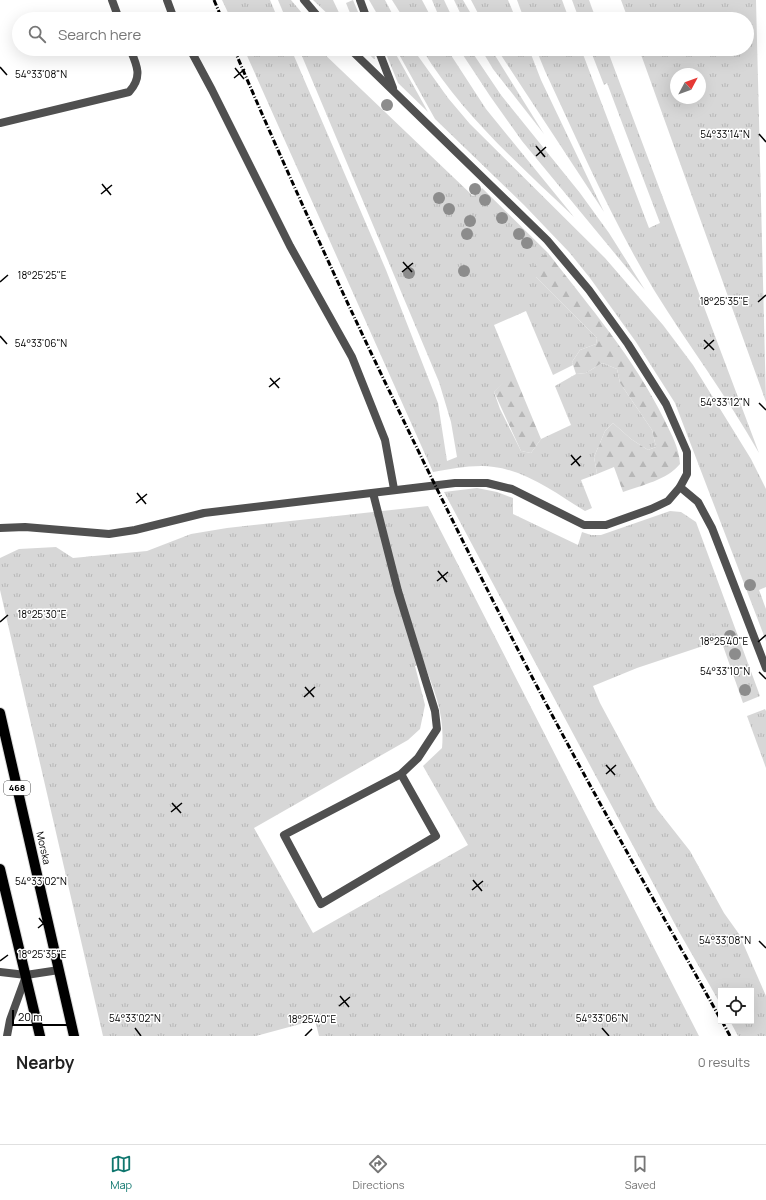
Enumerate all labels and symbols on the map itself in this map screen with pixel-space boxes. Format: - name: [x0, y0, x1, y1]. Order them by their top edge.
- text: 54°33'08"N: [15, 67, 67, 81]
- north arrow: [670, 68, 706, 104]
- text: 54°33'14"N: [700, 127, 750, 141]
- text: 18°25'25"E: [18, 268, 67, 282]
- text: 18°25'35"E: [700, 294, 749, 308]
- text: 54°33'06"N: [15, 336, 67, 350]
- text: 54°33'12"N: [700, 395, 750, 409]
- text: 18°25'30"E: [17, 607, 67, 621]
- text: 18°25'40"E: [700, 634, 748, 648]
- text: 54°33'10"N: [700, 664, 750, 678]
- road number: 468: [4, 781, 30, 795]
- street label: Morska: [33, 830, 55, 866]
- text: 54°33'02"N: [15, 874, 67, 888]
- text: 54°33'08"N: [699, 933, 751, 947]
- text: 18°25'35"E: [18, 947, 67, 961]
- scale bar: [12, 1008, 69, 1027]
- text: 54°33'02"N: [109, 1011, 161, 1025]
- text: 54°33'06"N: [576, 1011, 628, 1025]
- text: 18°25'40"E: [288, 1012, 336, 1026]

